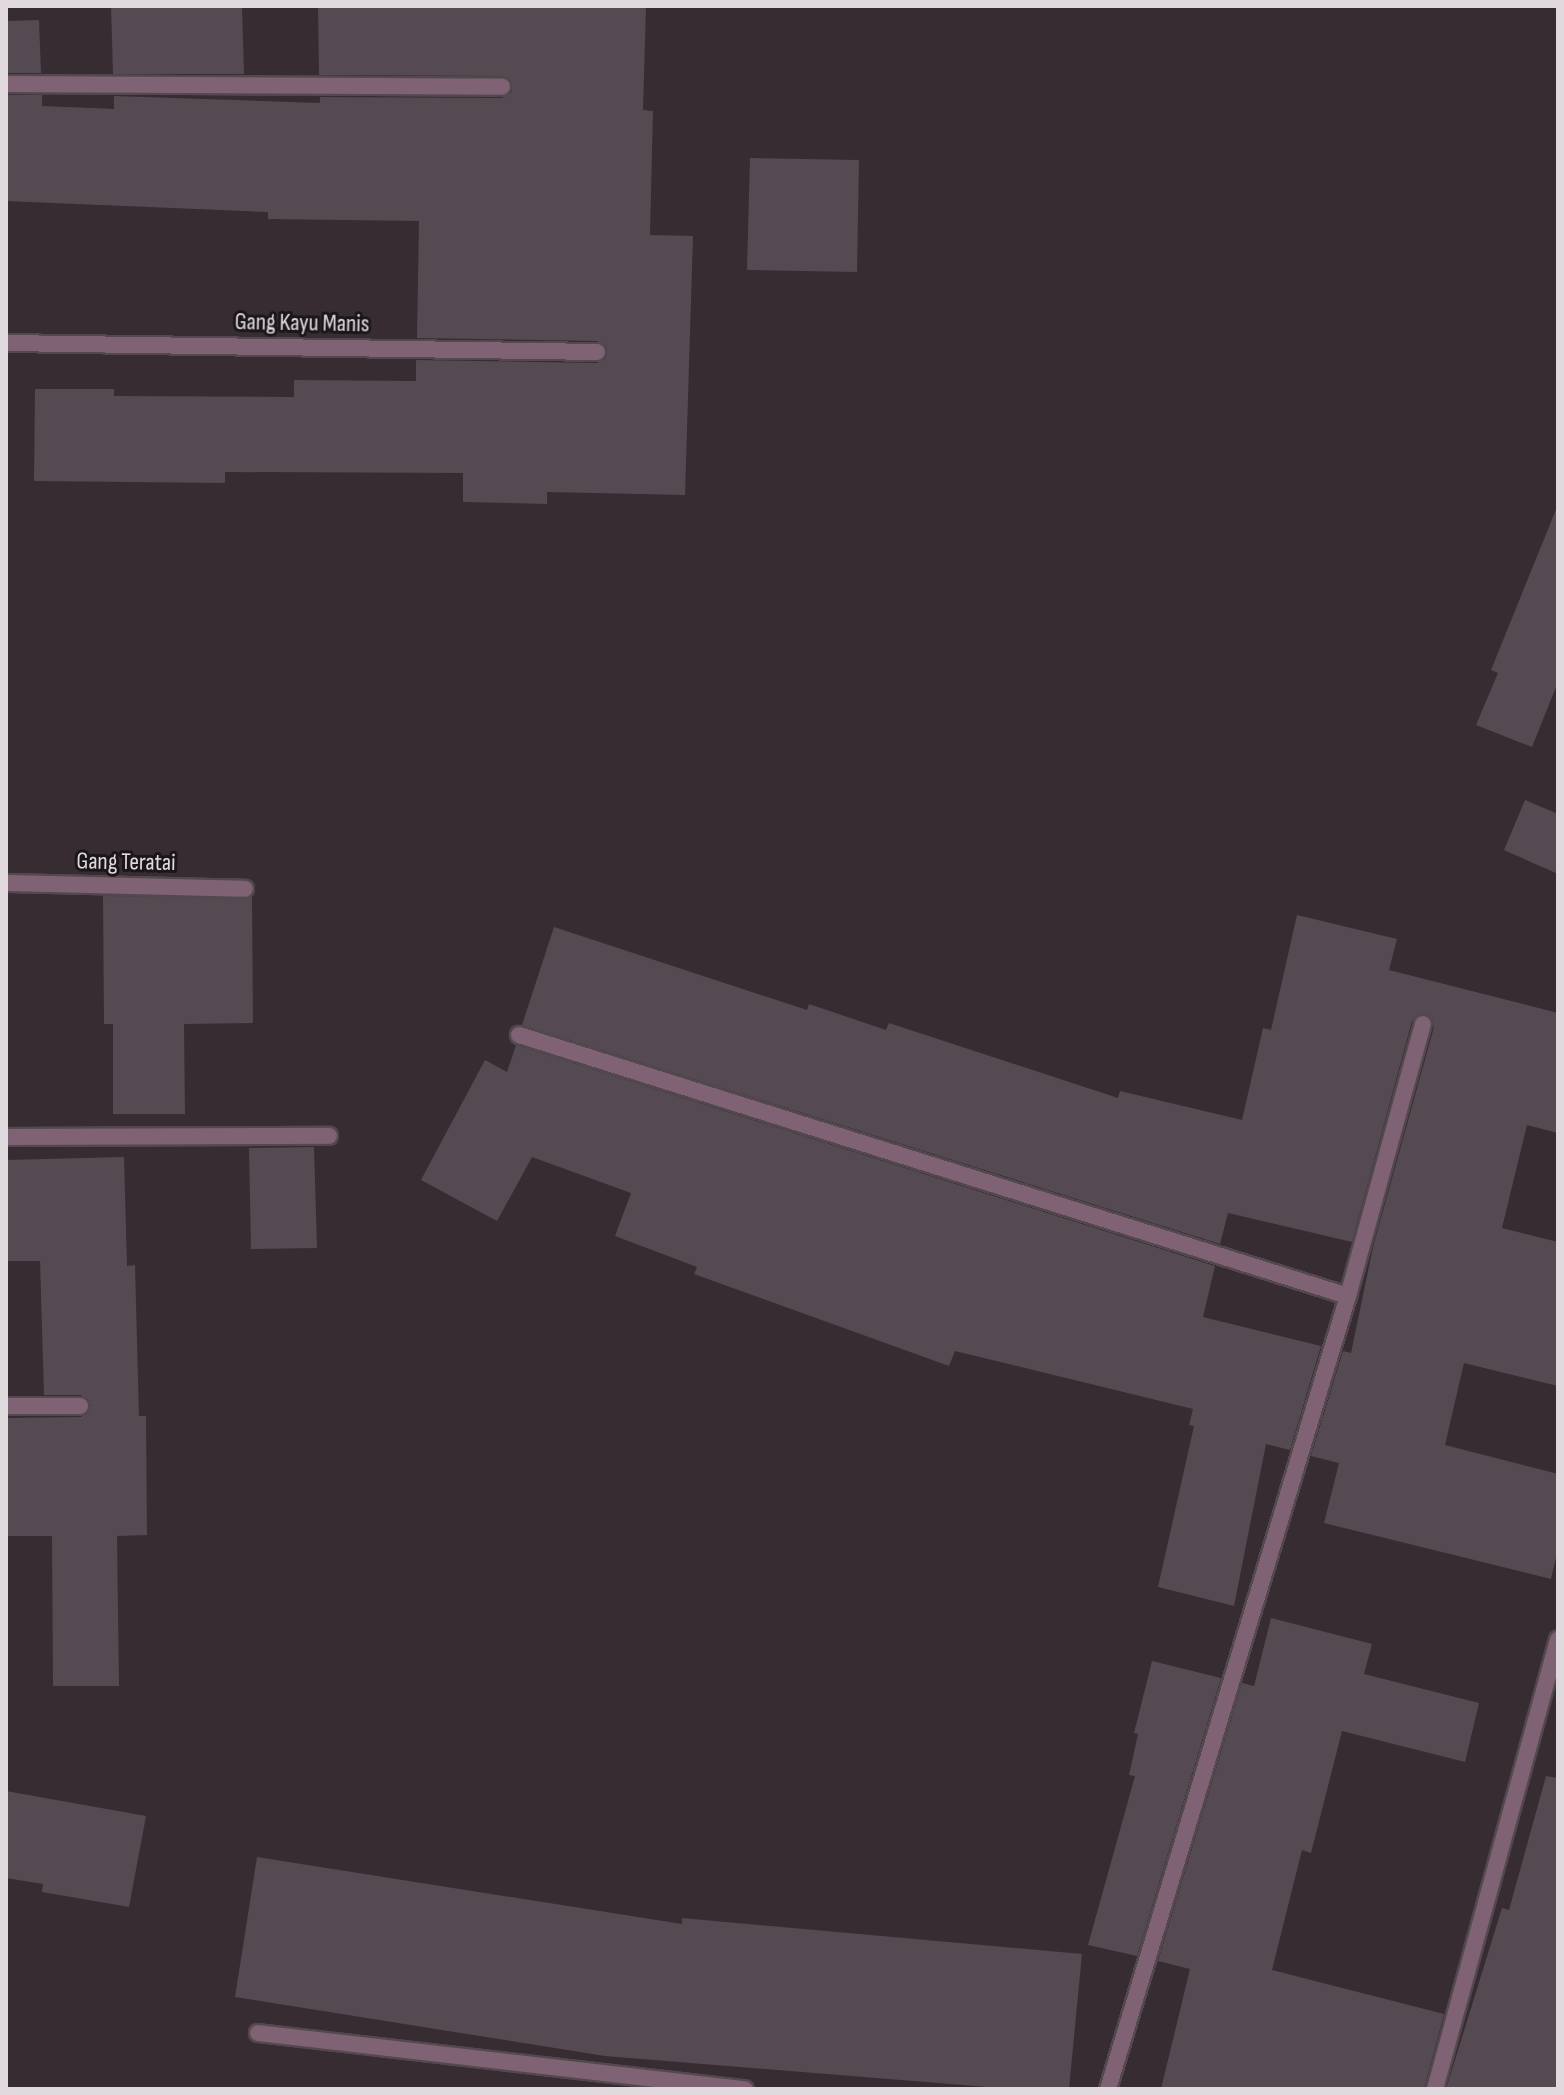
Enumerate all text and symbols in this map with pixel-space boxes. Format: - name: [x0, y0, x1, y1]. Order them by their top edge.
- street label: Gang Kayu Manis: [234, 307, 370, 339]
- street label: Gang Teratai: [76, 847, 176, 877]

